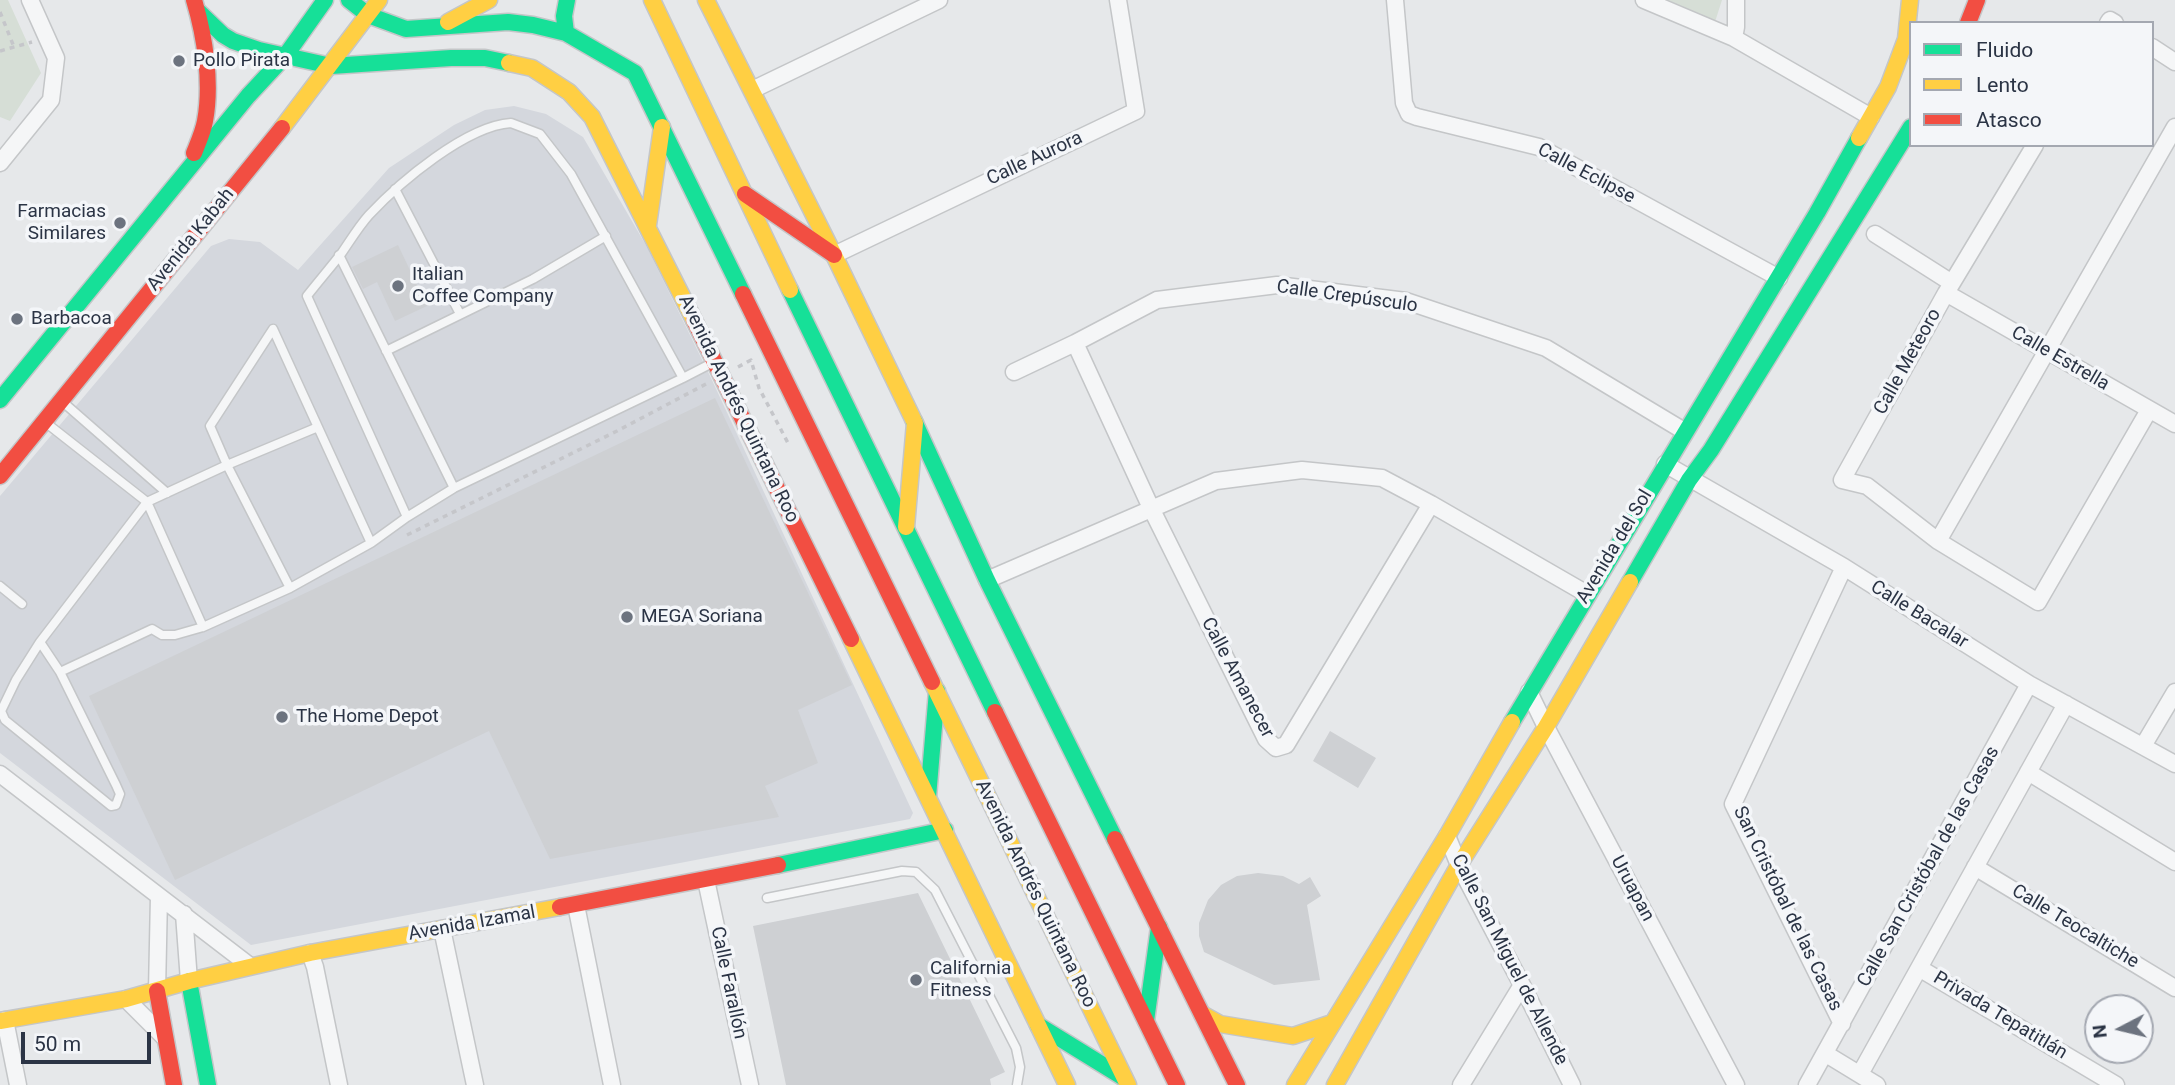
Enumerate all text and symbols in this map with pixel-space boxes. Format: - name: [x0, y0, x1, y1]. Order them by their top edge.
- legend: [1909, 21, 2154, 147]
- text: Fluido: [1976, 38, 2033, 62]
- place label: Pollo Pirata: [193, 50, 290, 72]
- marker: Pollo Pirata: [171, 53, 187, 69]
- text: Lento: [1976, 73, 2029, 97]
- text: Atasco: [1976, 108, 2042, 132]
- street label: Calle Aurora: [984, 127, 1086, 191]
- street label: Calle Eclipse: [1533, 139, 1639, 209]
- street label: Avenida Kabah: [143, 184, 239, 296]
- place label: Farmacias Similares: [17, 201, 106, 245]
- marker: Farmacias Similares: [112, 215, 128, 231]
- place label: Italian Coffee Company: [412, 264, 553, 308]
- street label: Calle Crepúsculo: [1275, 276, 1419, 318]
- marker: Italian Coffee Company: [390, 278, 406, 294]
- street label: Avenida Andrés Quintana Roo: [673, 291, 803, 527]
- street label: Calle Meteoro: [1870, 305, 1946, 419]
- place label: Barbacoa: [31, 308, 112, 330]
- marker: Barbacoa: [9, 311, 25, 327]
- street label: Calle Estrella: [2007, 322, 2113, 396]
- street label: Avenida del Sol: [1572, 486, 1658, 608]
- street label: Calle Bacalar: [1866, 576, 1972, 654]
- place label: MEGA Soriana: [641, 606, 763, 628]
- marker: MEGA Soriana: [619, 609, 635, 625]
- street label: Calle Amanecer: [1196, 614, 1278, 742]
- place label: The Home Depot: [296, 706, 439, 728]
- marker: The Home Depot: [274, 709, 290, 725]
- street label: Calle San Cristóbal de las Casas: [1853, 743, 2005, 991]
- street label: Avenida Andrés Quintana Roo: [970, 776, 1100, 1012]
- street label: San Cristóbal de las Casas: [1727, 803, 1847, 1015]
- street label: Calle San Miguel de Allende: [1446, 851, 1572, 1069]
- street label: Uruapan: [1605, 852, 1659, 926]
- street label: Calle Teocaltiche: [2007, 880, 2143, 974]
- street label: Avenida Izamal: [407, 902, 537, 946]
- street label: Calle Farallón: [705, 925, 751, 1041]
- place label: California Fitness: [930, 958, 1011, 1002]
- street label: Privada Tepatitlán: [1929, 967, 2071, 1065]
- marker: California Fitness: [908, 972, 924, 988]
- north arrow: [2084, 994, 2154, 1064]
- scale bar: [24, 1018, 154, 1062]
- text: N: [2087, 1023, 2112, 1039]
- text: 50 m: [34, 1032, 81, 1056]

